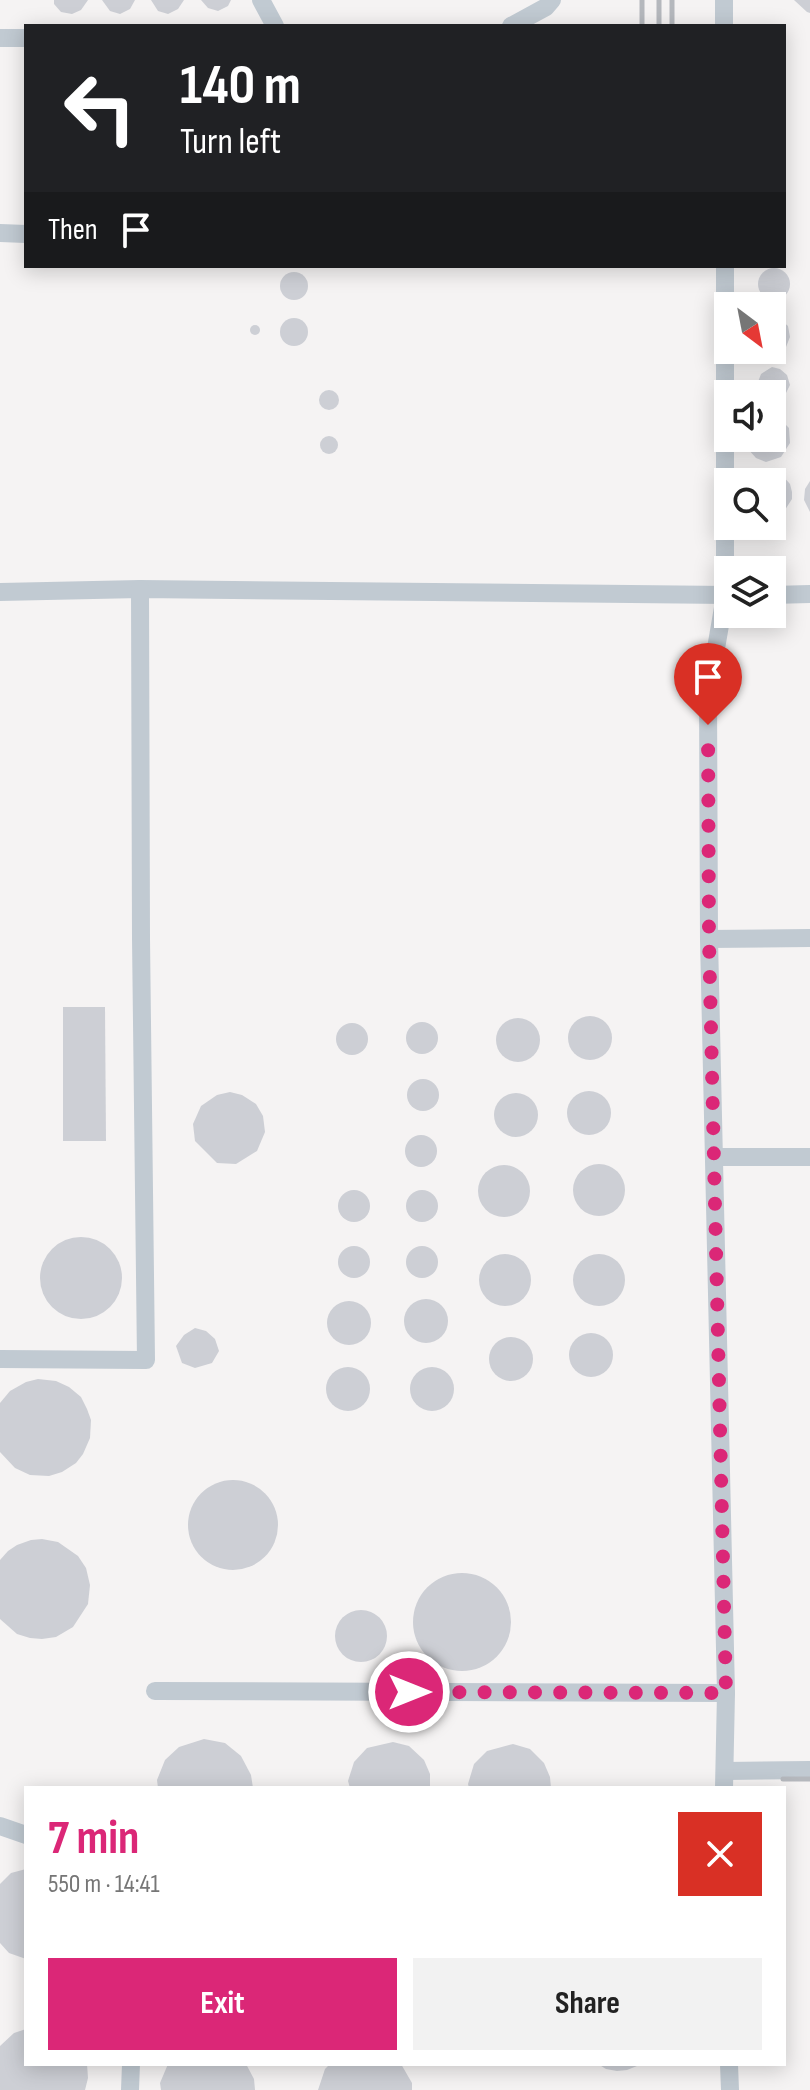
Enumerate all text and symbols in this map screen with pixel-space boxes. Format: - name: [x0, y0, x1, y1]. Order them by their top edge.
- text: 140 m: [180, 53, 301, 120]
- icon: left: [48, 56, 152, 160]
- text: Turn left: [180, 121, 281, 164]
- icon: arrive: [114, 208, 158, 252]
- text: Then: [48, 212, 98, 248]
- north arrow: [714, 292, 786, 364]
- map controls: [714, 292, 786, 628]
- button: sound: [714, 380, 786, 452]
- button: search: [714, 468, 786, 540]
- button: layers: [714, 556, 786, 628]
- pin: [674, 643, 742, 725]
- icon: arrive: [686, 655, 730, 699]
- position arrow: [367, 1650, 451, 1734]
- text: 7 min: [48, 1810, 139, 1867]
- button: close: [678, 1812, 762, 1896]
- text: 550 m · 14:41: [48, 1869, 160, 1900]
- button: Exit: [48, 1958, 397, 2050]
- button: Share: [413, 1958, 762, 2050]

